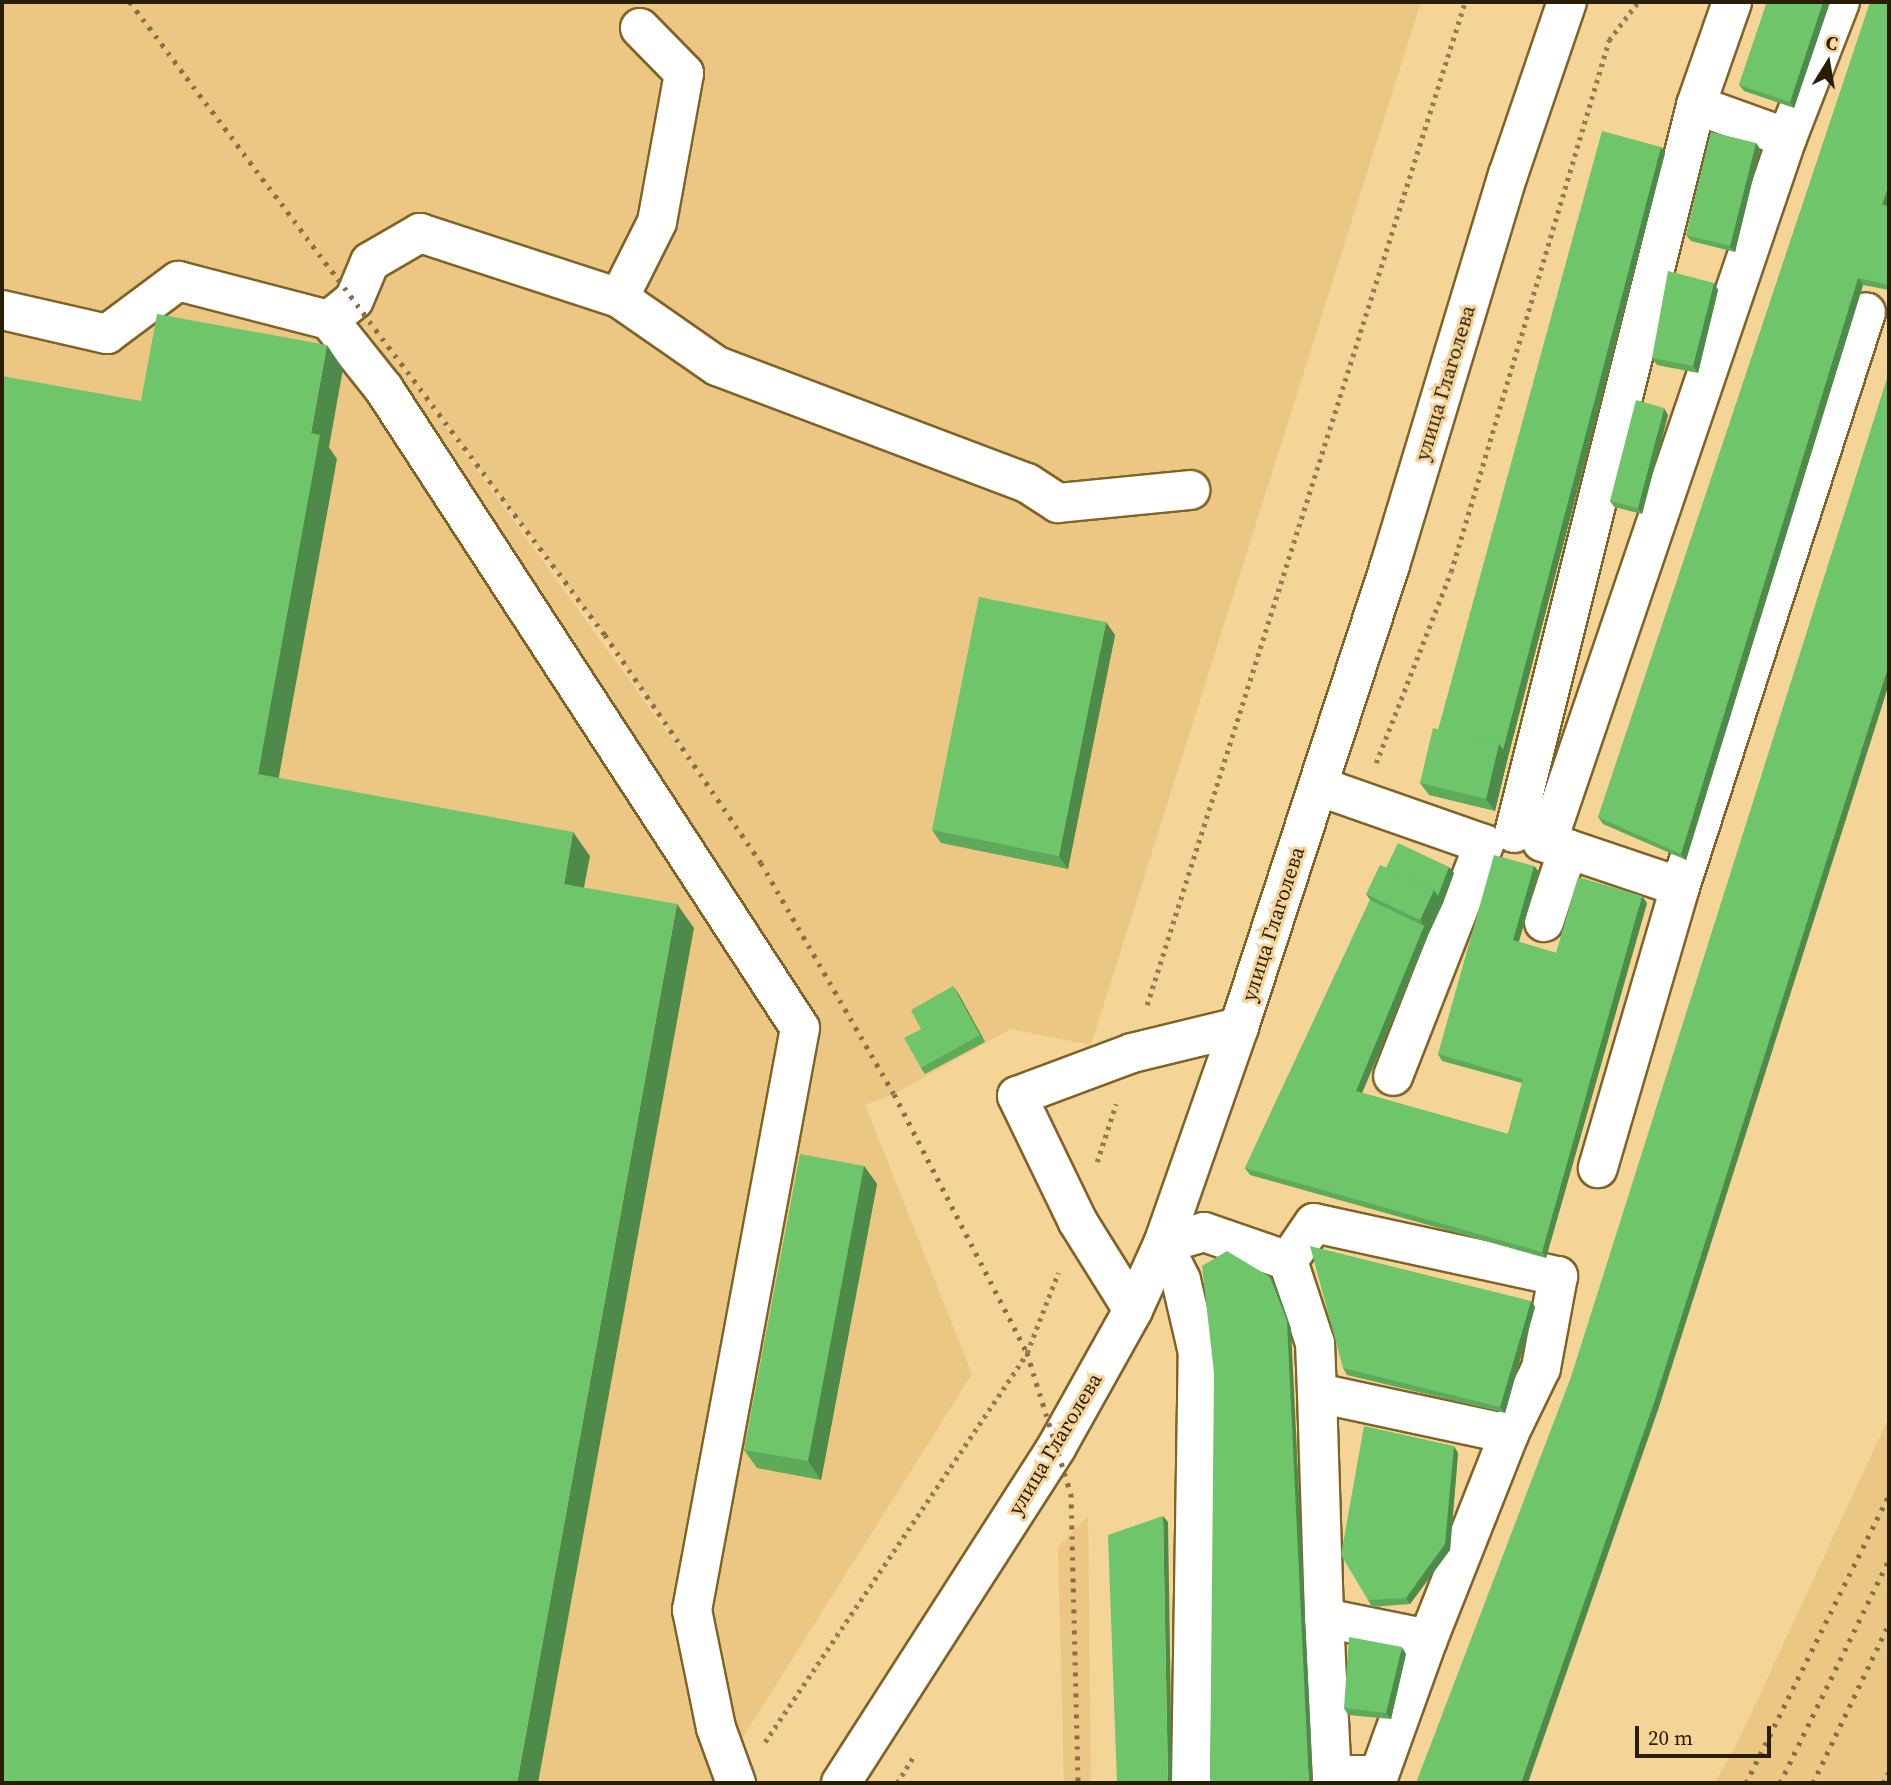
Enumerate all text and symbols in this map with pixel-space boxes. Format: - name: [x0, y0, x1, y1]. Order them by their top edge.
- north arrow: [1793, 28, 1863, 98]
- text: С: [1824, 28, 1840, 56]
- street label: улица Глаголева: [1409, 302, 1481, 464]
- street label: улица Глаголева: [1236, 843, 1310, 1005]
- street label: улица Глаголева: [1003, 1368, 1107, 1520]
- scale bar: [1639, 1712, 1776, 1756]
- text: 20 m: [1648, 1723, 1693, 1752]

